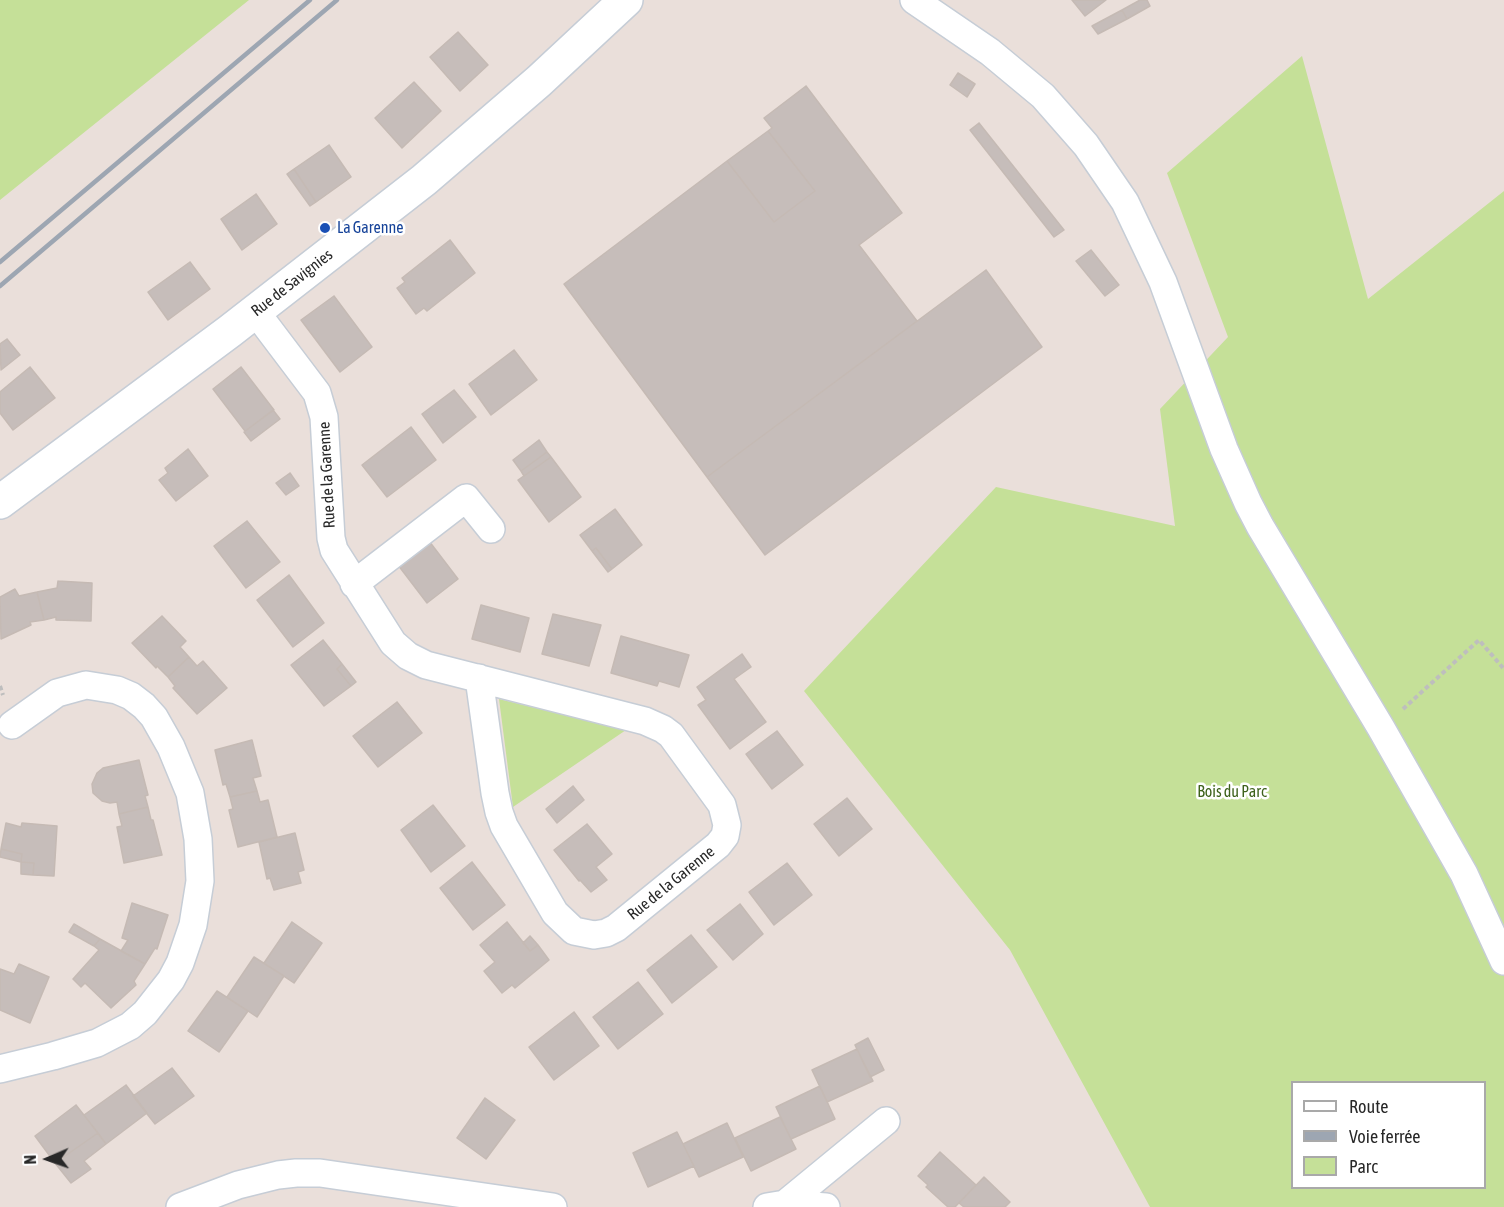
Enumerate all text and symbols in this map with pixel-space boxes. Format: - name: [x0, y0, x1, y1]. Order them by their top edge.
- place label: La Garenne: [337, 218, 404, 238]
- marker: La Garenne: [318, 221, 332, 235]
- street label: Rue de Savignies: [248, 245, 336, 321]
- street label: Rue de la Garenne: [315, 421, 339, 529]
- park label: Bois du Parc: [1197, 782, 1267, 802]
- street label: Rue de la Garenne: [623, 842, 719, 924]
- legend: [1291, 1081, 1486, 1189]
- text: Route: [1349, 1096, 1388, 1117]
- text: Voie ferrée: [1349, 1126, 1421, 1147]
- north arrow: [18, 1129, 78, 1189]
- text: N: [21, 1155, 39, 1165]
- text: Parc: [1349, 1156, 1378, 1177]

